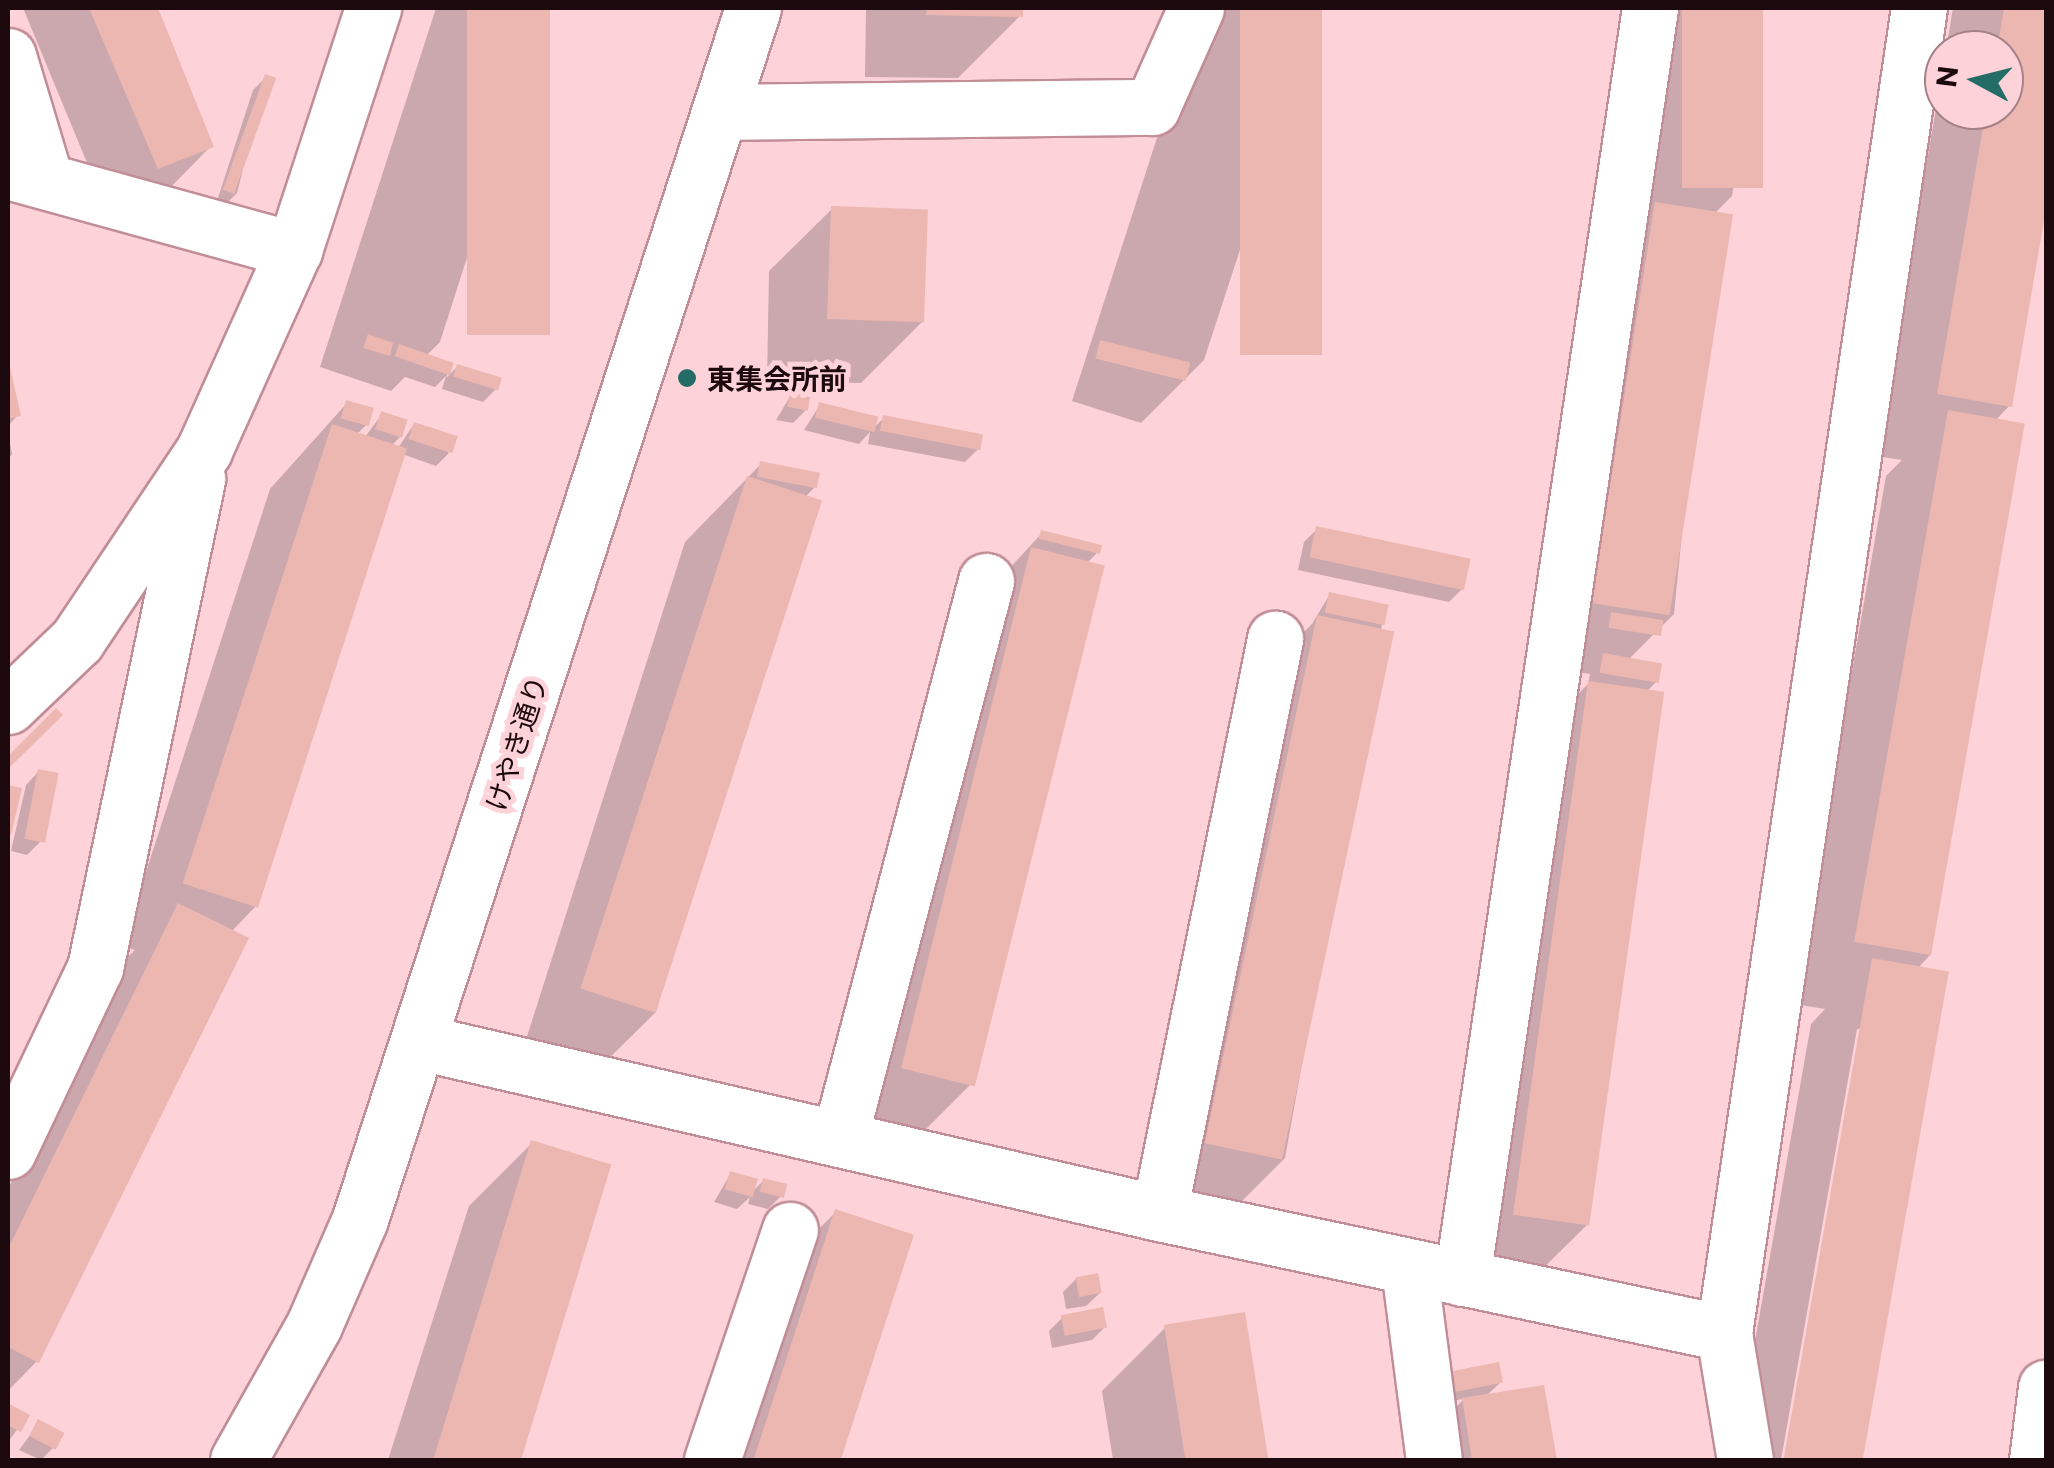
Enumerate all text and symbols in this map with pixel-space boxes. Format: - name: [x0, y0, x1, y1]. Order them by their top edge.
- north arrow: [1924, 30, 2024, 130]
- text: N: [1928, 64, 1964, 89]
- place label: 東集会所前: [707, 361, 847, 395]
- marker: 東集会所前: [676, 367, 698, 389]
- street label: けやき通り: [478, 671, 554, 815]

